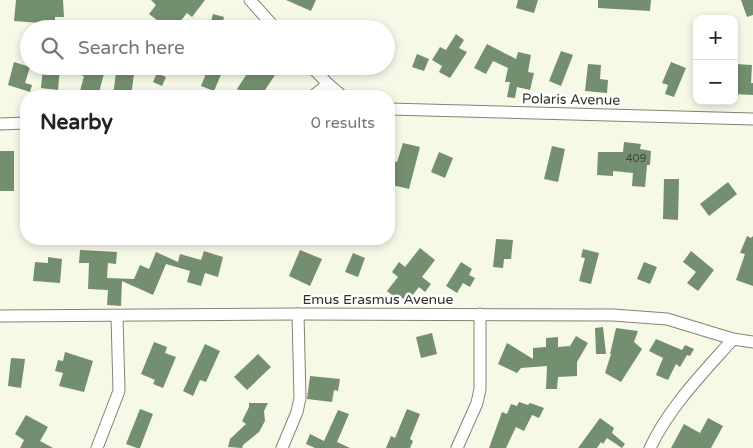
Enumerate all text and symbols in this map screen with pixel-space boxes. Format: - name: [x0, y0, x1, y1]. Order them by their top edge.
- map controls: [693, 15, 738, 105]
- button: +: [693, 15, 738, 60]
- search box: [20, 20, 395, 75]
- icon: search: [38, 34, 66, 62]
- text: Search here: [78, 37, 185, 59]
- button: −: [693, 60, 738, 105]
- street label: Polaris Avenue: [522, 90, 620, 109]
- text: Nearby: [40, 110, 113, 135]
- text: 0 results: [311, 113, 375, 133]
- house number: 409: [626, 152, 646, 165]
- street label: Emus Erasmus Avenue: [302, 291, 454, 308]

